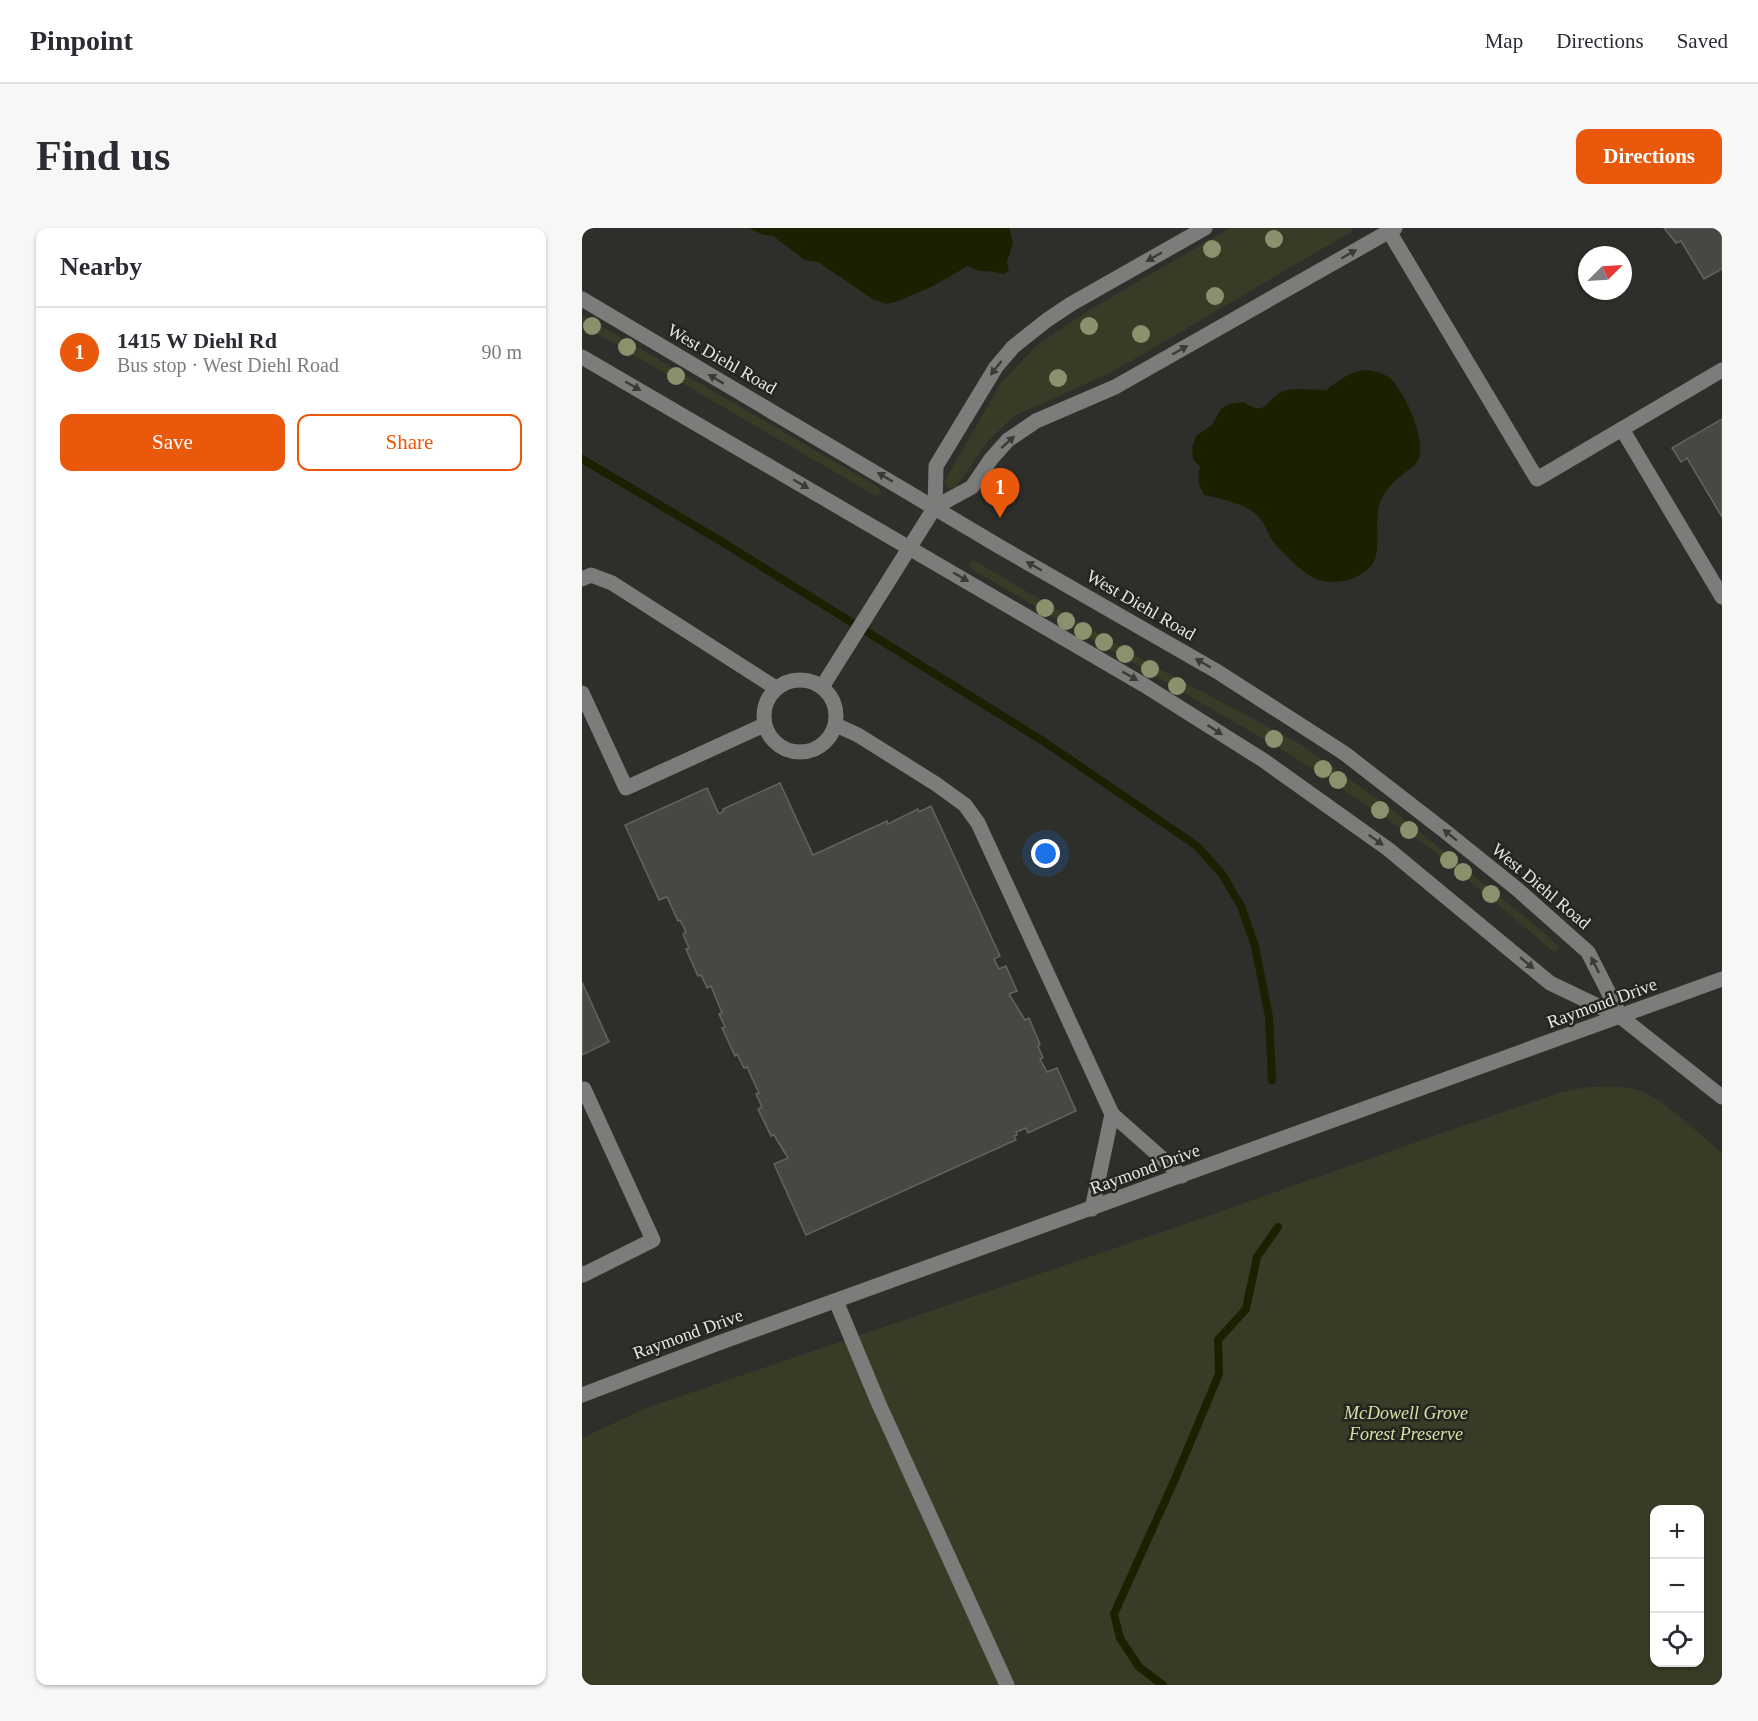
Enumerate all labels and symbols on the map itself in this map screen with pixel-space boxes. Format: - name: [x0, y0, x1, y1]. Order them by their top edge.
- north arrow: [1578, 246, 1632, 300]
- one-way arrow: [1341, 249, 1358, 259]
- one-way arrow: [1145, 252, 1162, 262]
- street label: West Diehl Road: [664, 320, 780, 398]
- one-way arrow: [1172, 345, 1188, 356]
- one-way arrow: [990, 361, 1002, 376]
- one-way arrow: [707, 374, 724, 384]
- one-way arrow: [625, 381, 642, 391]
- one-way arrow: [1001, 435, 1016, 449]
- pin: 1: [980, 468, 1020, 518]
- one-way arrow: [876, 472, 893, 482]
- one-way arrow: [793, 479, 810, 489]
- one-way arrow: [1025, 561, 1042, 571]
- street label: West Diehl Road: [1083, 566, 1199, 644]
- one-way arrow: [953, 572, 969, 583]
- one-way arrow: [1195, 658, 1211, 669]
- one-way arrow: [1122, 671, 1139, 681]
- one-way arrow: [1207, 724, 1223, 735]
- one-way arrow: [1442, 829, 1458, 842]
- one-way arrow: [1368, 833, 1383, 845]
- your location: [1031, 839, 1060, 868]
- street label: West Diehl Road: [1488, 839, 1594, 933]
- one-way arrow: [1519, 956, 1534, 969]
- one-way arrow: [1590, 956, 1599, 973]
- street label: Raymond Drive: [1544, 974, 1660, 1032]
- street label: Raymond Drive: [1087, 1140, 1203, 1198]
- street label: Raymond Drive: [630, 1305, 746, 1363]
- park label: McDowell Grove Forest Preserve: [1343, 1403, 1468, 1444]

